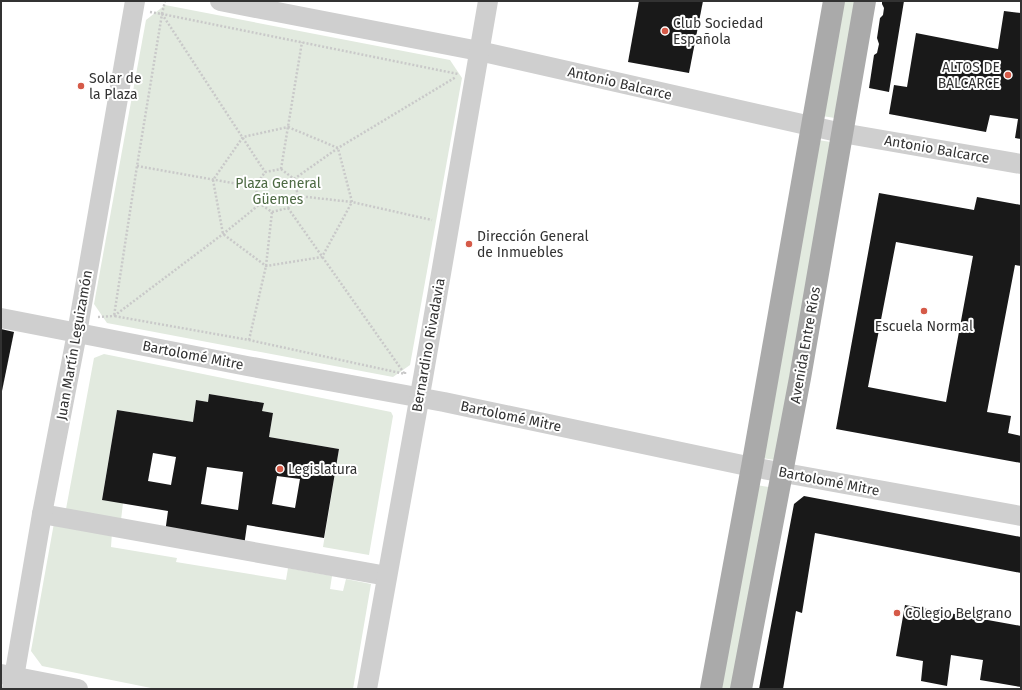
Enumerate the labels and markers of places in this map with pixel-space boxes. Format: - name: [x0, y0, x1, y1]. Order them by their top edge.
- place label: Club Sociedad Española: [673, 15, 763, 48]
- marker: Club Sociedad Española: [660, 26, 670, 36]
- place label: ALTOS DE BALCARCE: [938, 59, 1000, 92]
- place label: Solar de la Plaza: [89, 70, 142, 103]
- marker: ALTOS DE BALCARCE: [1003, 70, 1013, 80]
- marker: Solar de la Plaza: [76, 81, 86, 91]
- place label: Dirección General de Inmuebles: [477, 228, 589, 261]
- marker: Dirección General de Inmuebles: [464, 239, 474, 249]
- marker: Escuela Normal: [919, 306, 929, 316]
- place label: Escuela Normal: [875, 318, 973, 335]
- place label: Legislatura: [288, 461, 357, 478]
- marker: Legislatura: [275, 464, 285, 474]
- place label: Colegio Belgrano: [905, 605, 1012, 622]
- marker: Colegio Belgrano: [892, 608, 902, 618]

